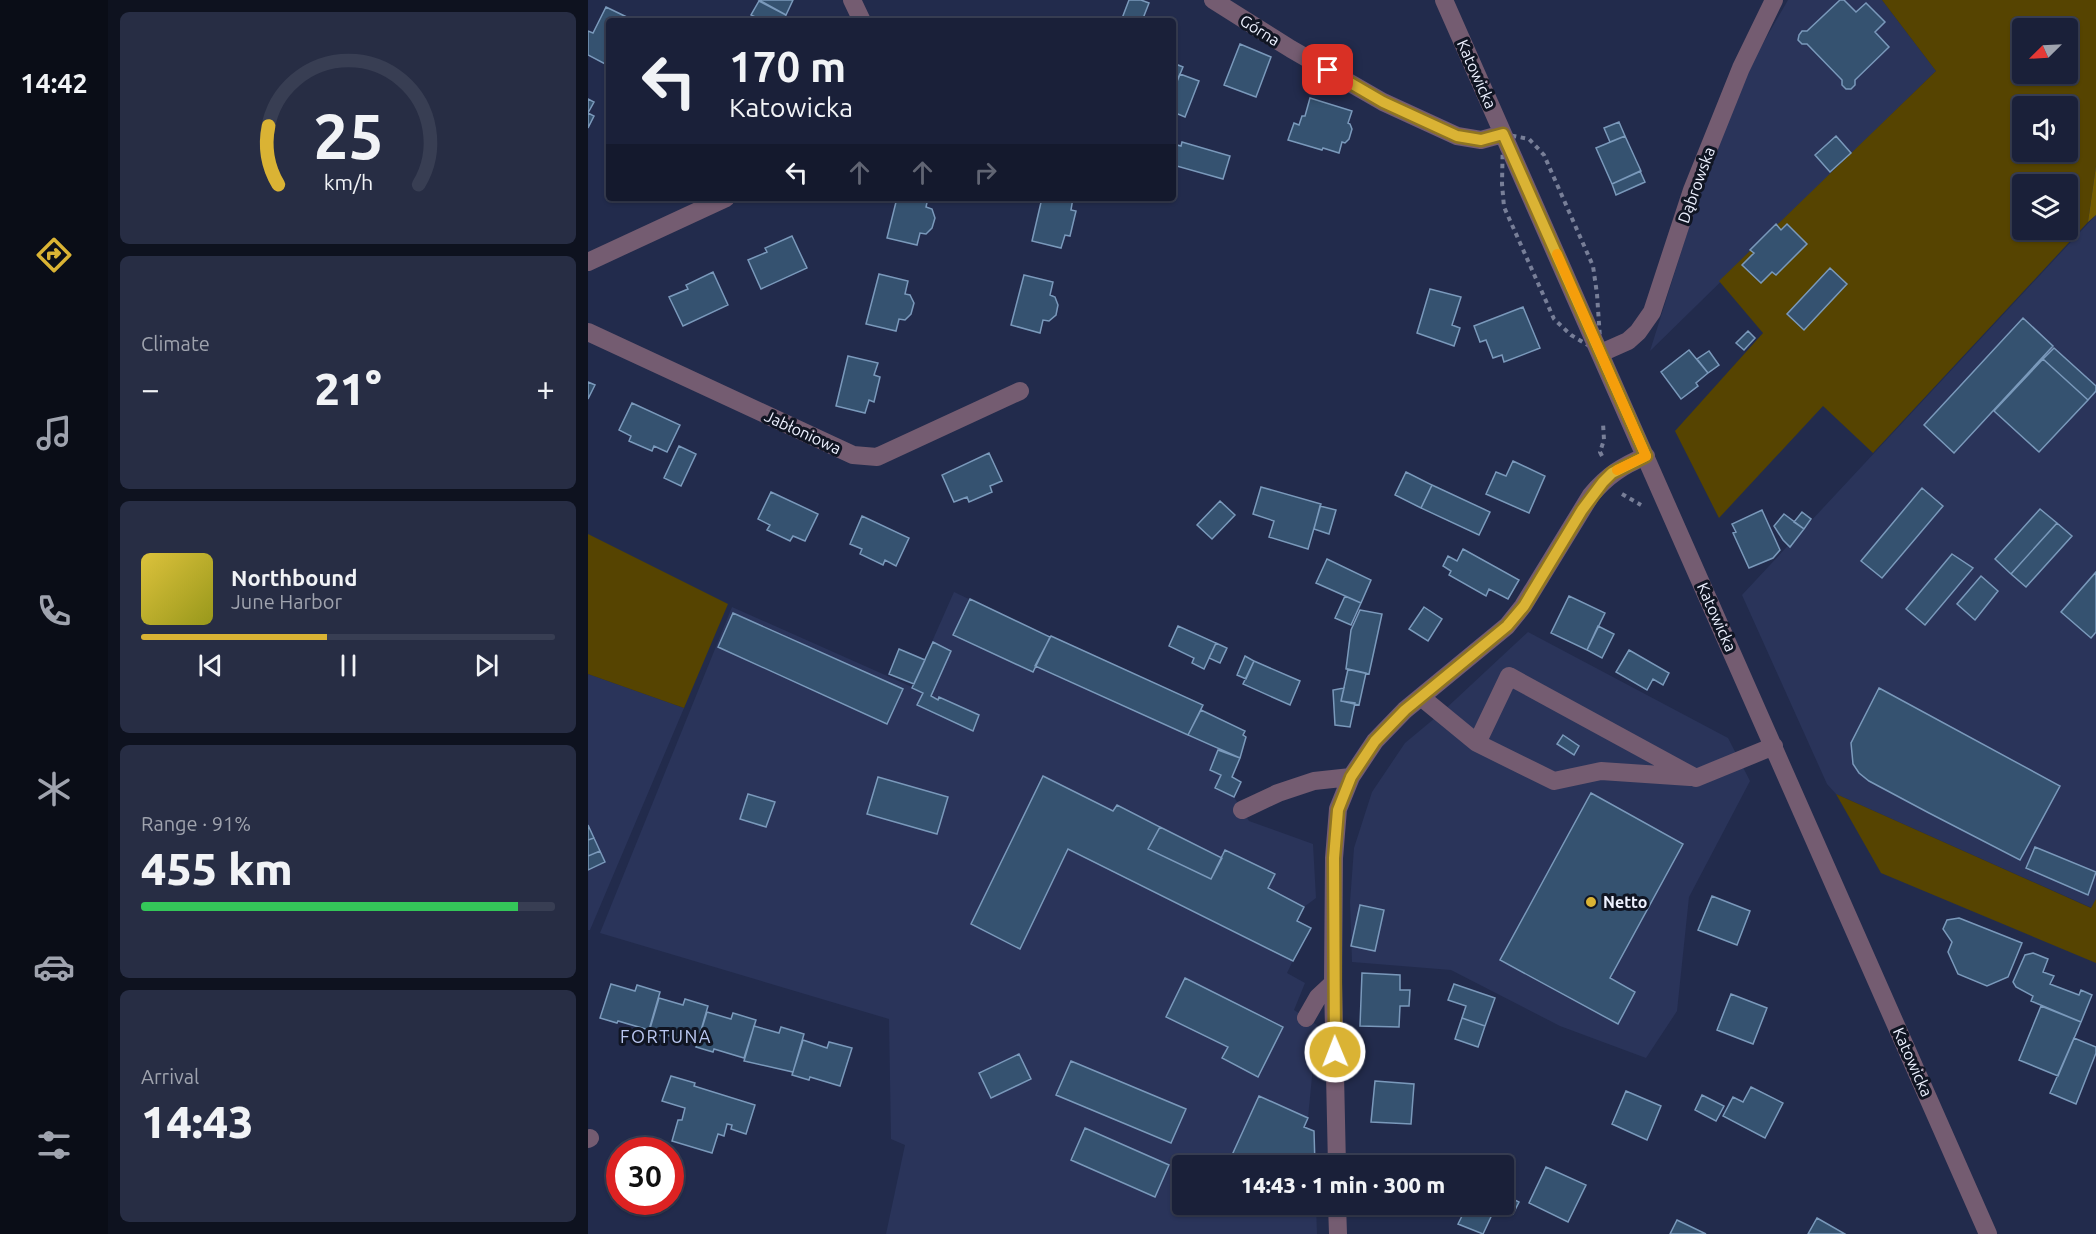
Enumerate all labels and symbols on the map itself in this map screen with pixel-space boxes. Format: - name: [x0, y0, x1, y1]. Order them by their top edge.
- street label: Górna: [1237, 11, 1283, 49]
- north arrow: [2012, 18, 2078, 84]
- street label: Katowicka: [1454, 37, 1500, 111]
- pin: [1302, 44, 1353, 95]
- street label: Dąbrowska: [1674, 144, 1718, 226]
- street label: Jabłoniowa: [762, 406, 844, 458]
- street label: Katowicka: [1694, 580, 1740, 654]
- place label: Netto: [1603, 893, 1647, 911]
- marker: Netto: [1584, 895, 1598, 909]
- position arrow: [1303, 1020, 1367, 1084]
- street label: Katowicka: [1890, 1025, 1936, 1099]
- district label: FORTUNA: [620, 1026, 712, 1046]
- speed limit sign: 30: [606, 1137, 684, 1215]

